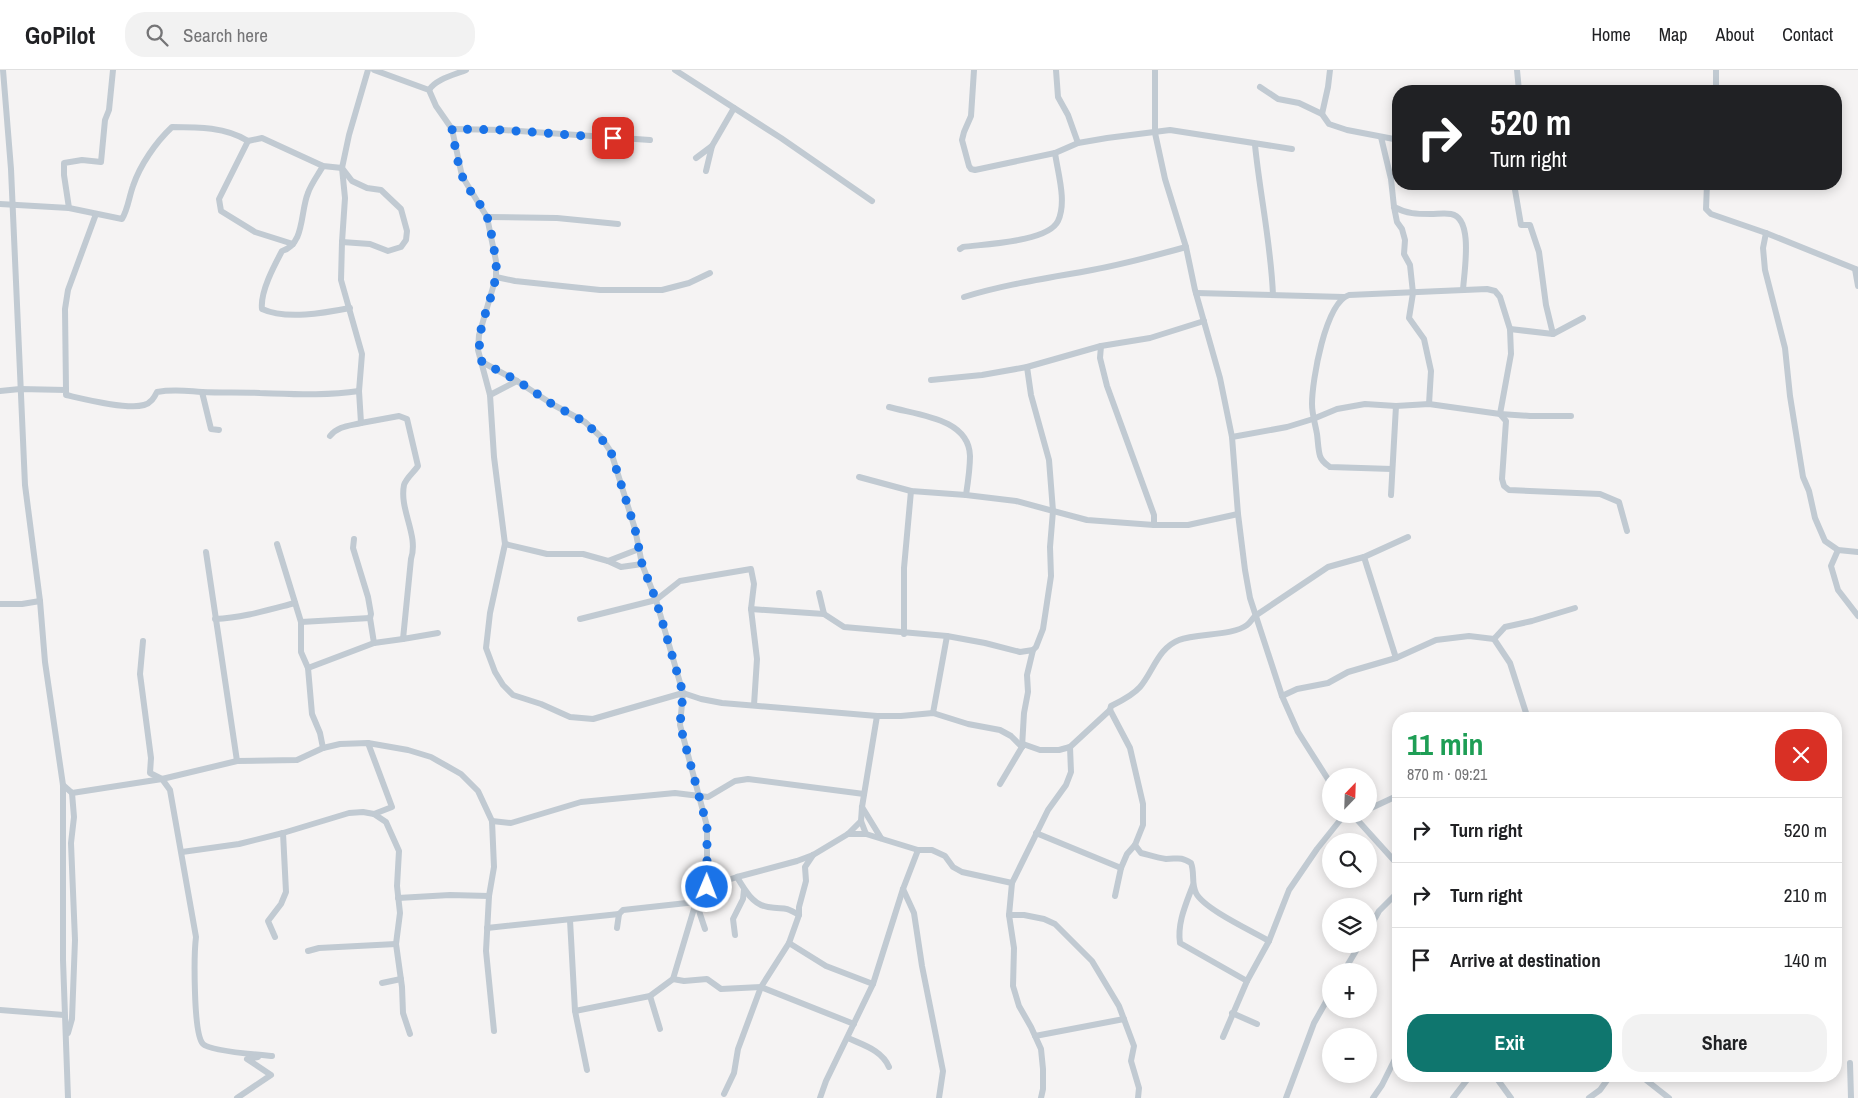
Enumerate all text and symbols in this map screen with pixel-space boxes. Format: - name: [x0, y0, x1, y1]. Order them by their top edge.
- search box: [125, 12, 475, 57]
- text: GoPilot: [25, 19, 95, 51]
- icon: search: [143, 21, 171, 49]
- text: Search here: [183, 22, 268, 48]
- text: Home: [1591, 22, 1631, 47]
- text: Map: [1659, 22, 1688, 47]
- text: About: [1716, 22, 1754, 47]
- text: Contact: [1782, 22, 1833, 47]
- text: 520 m: [1490, 99, 1571, 146]
- icon: right: [1407, 105, 1472, 170]
- pin: [592, 117, 634, 159]
- icon: arrive: [599, 124, 627, 152]
- text: Turn right: [1490, 144, 1567, 174]
- text: 11 min: [1407, 724, 1484, 764]
- button: close: [1775, 729, 1827, 781]
- text: 870 m · 09:21: [1407, 763, 1487, 785]
- north arrow: [1322, 768, 1378, 822]
- map controls: [1322, 768, 1377, 1083]
- icon: right: [1407, 816, 1435, 844]
- text: Turn right: [1450, 817, 1522, 843]
- text: 520 m: [1784, 817, 1827, 843]
- button: search: [1322, 833, 1377, 888]
- position arrow: [680, 860, 732, 912]
- icon: right: [1407, 881, 1435, 909]
- text: Turn right: [1450, 882, 1522, 908]
- text: 210 m: [1784, 882, 1827, 908]
- button: layers: [1322, 898, 1377, 953]
- icon: arrive: [1407, 946, 1435, 974]
- text: Arrive at destination: [1450, 947, 1601, 973]
- text: 140 m: [1784, 947, 1827, 973]
- button: +: [1322, 963, 1377, 1018]
- button: Exit: [1407, 1014, 1612, 1072]
- button: Share: [1622, 1014, 1827, 1072]
- button: −: [1322, 1028, 1377, 1083]

